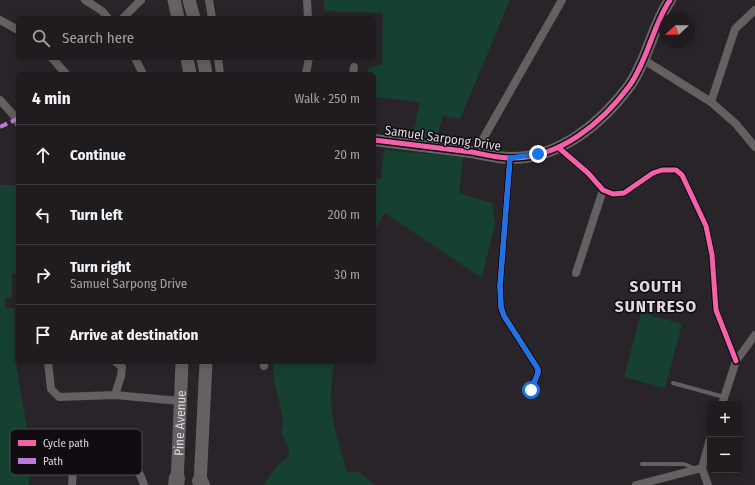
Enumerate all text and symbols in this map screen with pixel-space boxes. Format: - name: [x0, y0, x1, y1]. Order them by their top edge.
- north arrow: [659, 12, 695, 48]
- search box: [16, 16, 376, 60]
- icon: search: [30, 27, 52, 49]
- text: Search here: [62, 29, 134, 47]
- text: 4 min: [32, 88, 71, 109]
- text: Walk · 250 m: [295, 91, 360, 106]
- street label: Samuel Sarpong Drive: [384, 122, 502, 154]
- icon: ahead: [32, 144, 54, 166]
- route end: [529, 145, 547, 163]
- text: Continue: [70, 146, 126, 164]
- text: 20 m: [334, 147, 360, 162]
- icon: left: [32, 204, 54, 226]
- text: Turn left: [70, 206, 123, 224]
- text: 200 m: [328, 207, 360, 222]
- text: Turn right: [70, 258, 131, 276]
- icon: right: [32, 264, 54, 286]
- text: 30 m: [334, 267, 360, 282]
- text: Samuel Sarpong Drive: [70, 276, 187, 291]
- district label: SOUTH SUNTRESO: [615, 276, 697, 317]
- icon: arrive: [32, 324, 54, 346]
- text: Arrive at destination: [70, 326, 198, 344]
- route start: [522, 381, 540, 399]
- street label: Pine Avenue: [171, 390, 188, 456]
- map controls: [707, 401, 743, 473]
- button: +: [707, 401, 743, 437]
- legend: [10, 429, 142, 475]
- text: Cycle path: [43, 437, 89, 450]
- button: −: [707, 437, 743, 473]
- text: Path: [43, 455, 63, 468]

